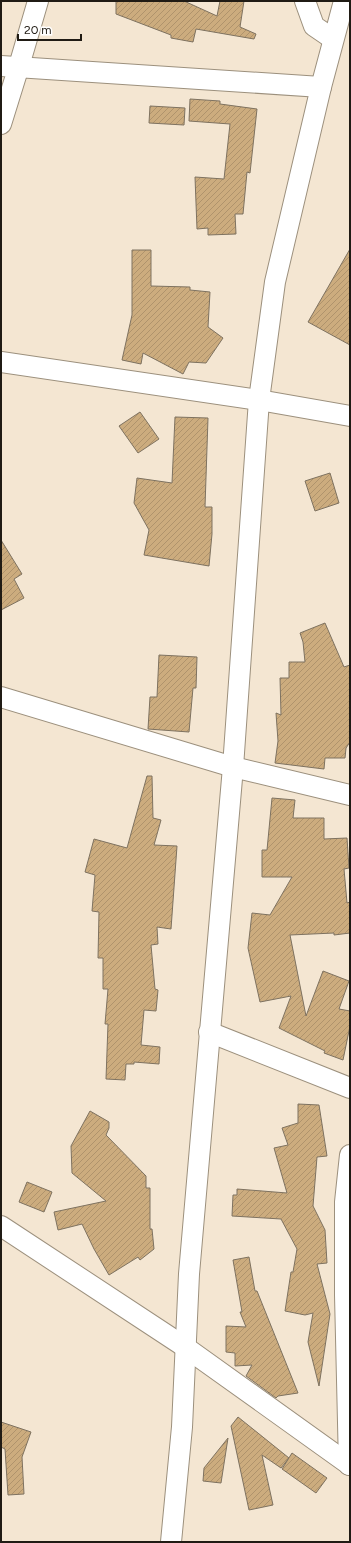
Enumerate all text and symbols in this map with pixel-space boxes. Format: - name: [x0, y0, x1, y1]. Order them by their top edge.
- scale bar: [18, 16, 81, 42]
- text: 20 m: [24, 23, 52, 37]

